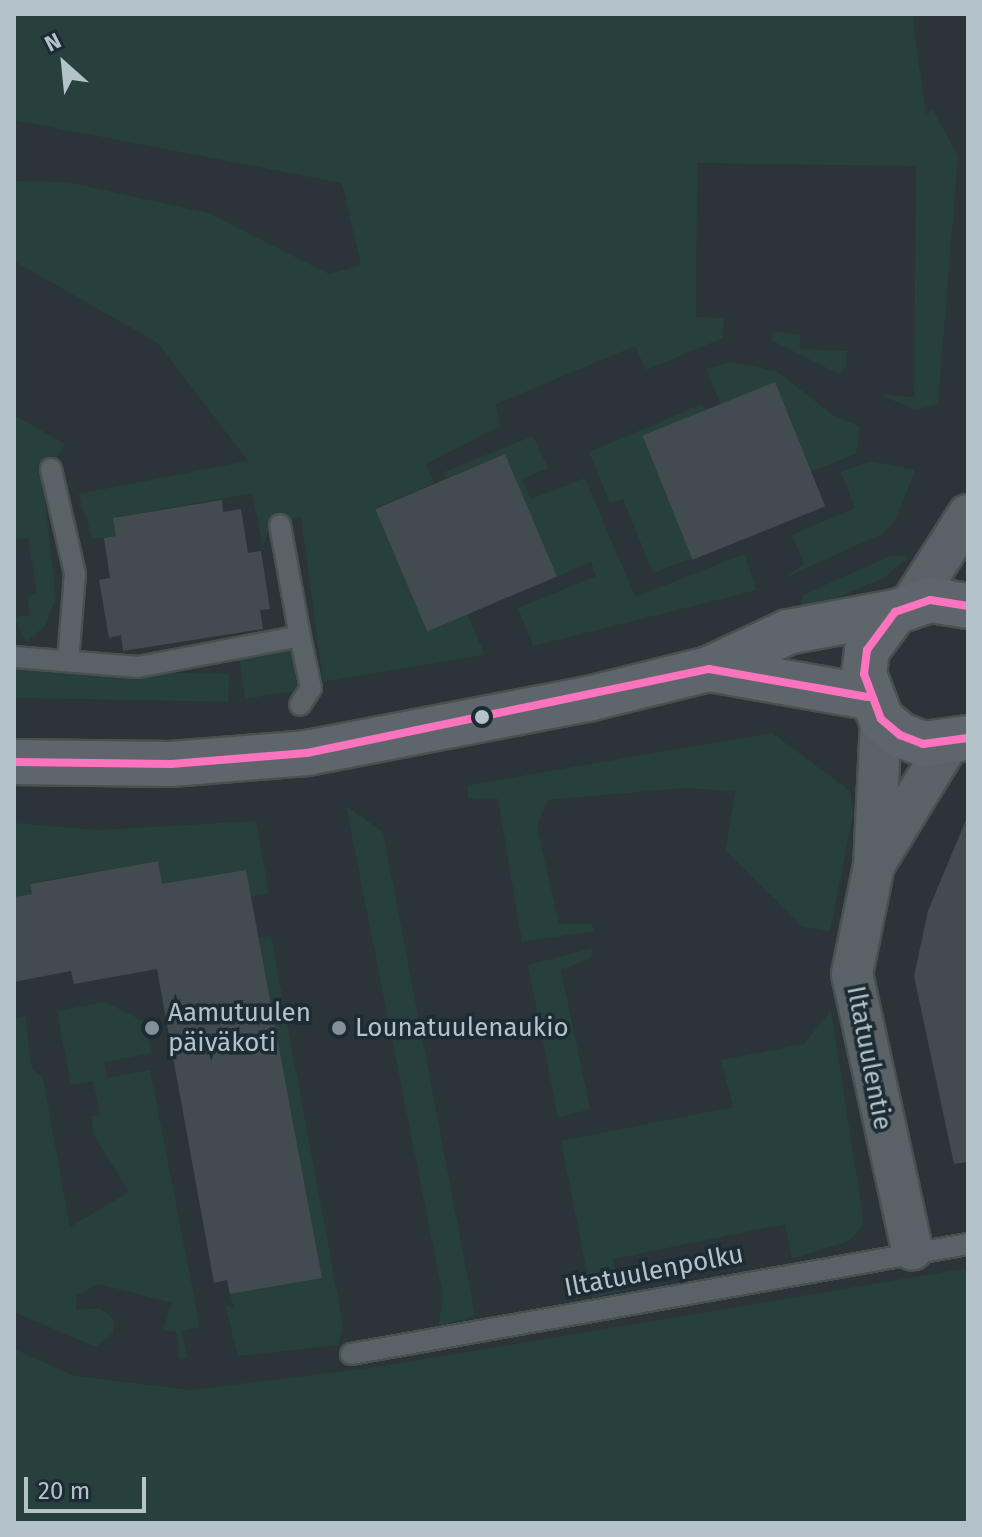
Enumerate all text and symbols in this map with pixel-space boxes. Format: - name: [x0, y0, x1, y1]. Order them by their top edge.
- north arrow: [24, 24, 104, 104]
- text: N: [40, 27, 66, 58]
- unlabelled marker: [474, 709, 490, 725]
- street label: Iltatuulentie: [840, 983, 898, 1133]
- place label: Aamutuulen päiväkoti: [168, 997, 311, 1058]
- place label: Lounatuulenaukio: [355, 1012, 569, 1044]
- marker: Aamutuulen päiväkoti: [143, 1019, 161, 1037]
- marker: Lounatuulenaukio: [330, 1019, 348, 1037]
- street label: Iltatuulenpolku: [562, 1238, 746, 1304]
- scale bar: [28, 1461, 150, 1511]
- text: 20 m: [38, 1477, 90, 1505]

